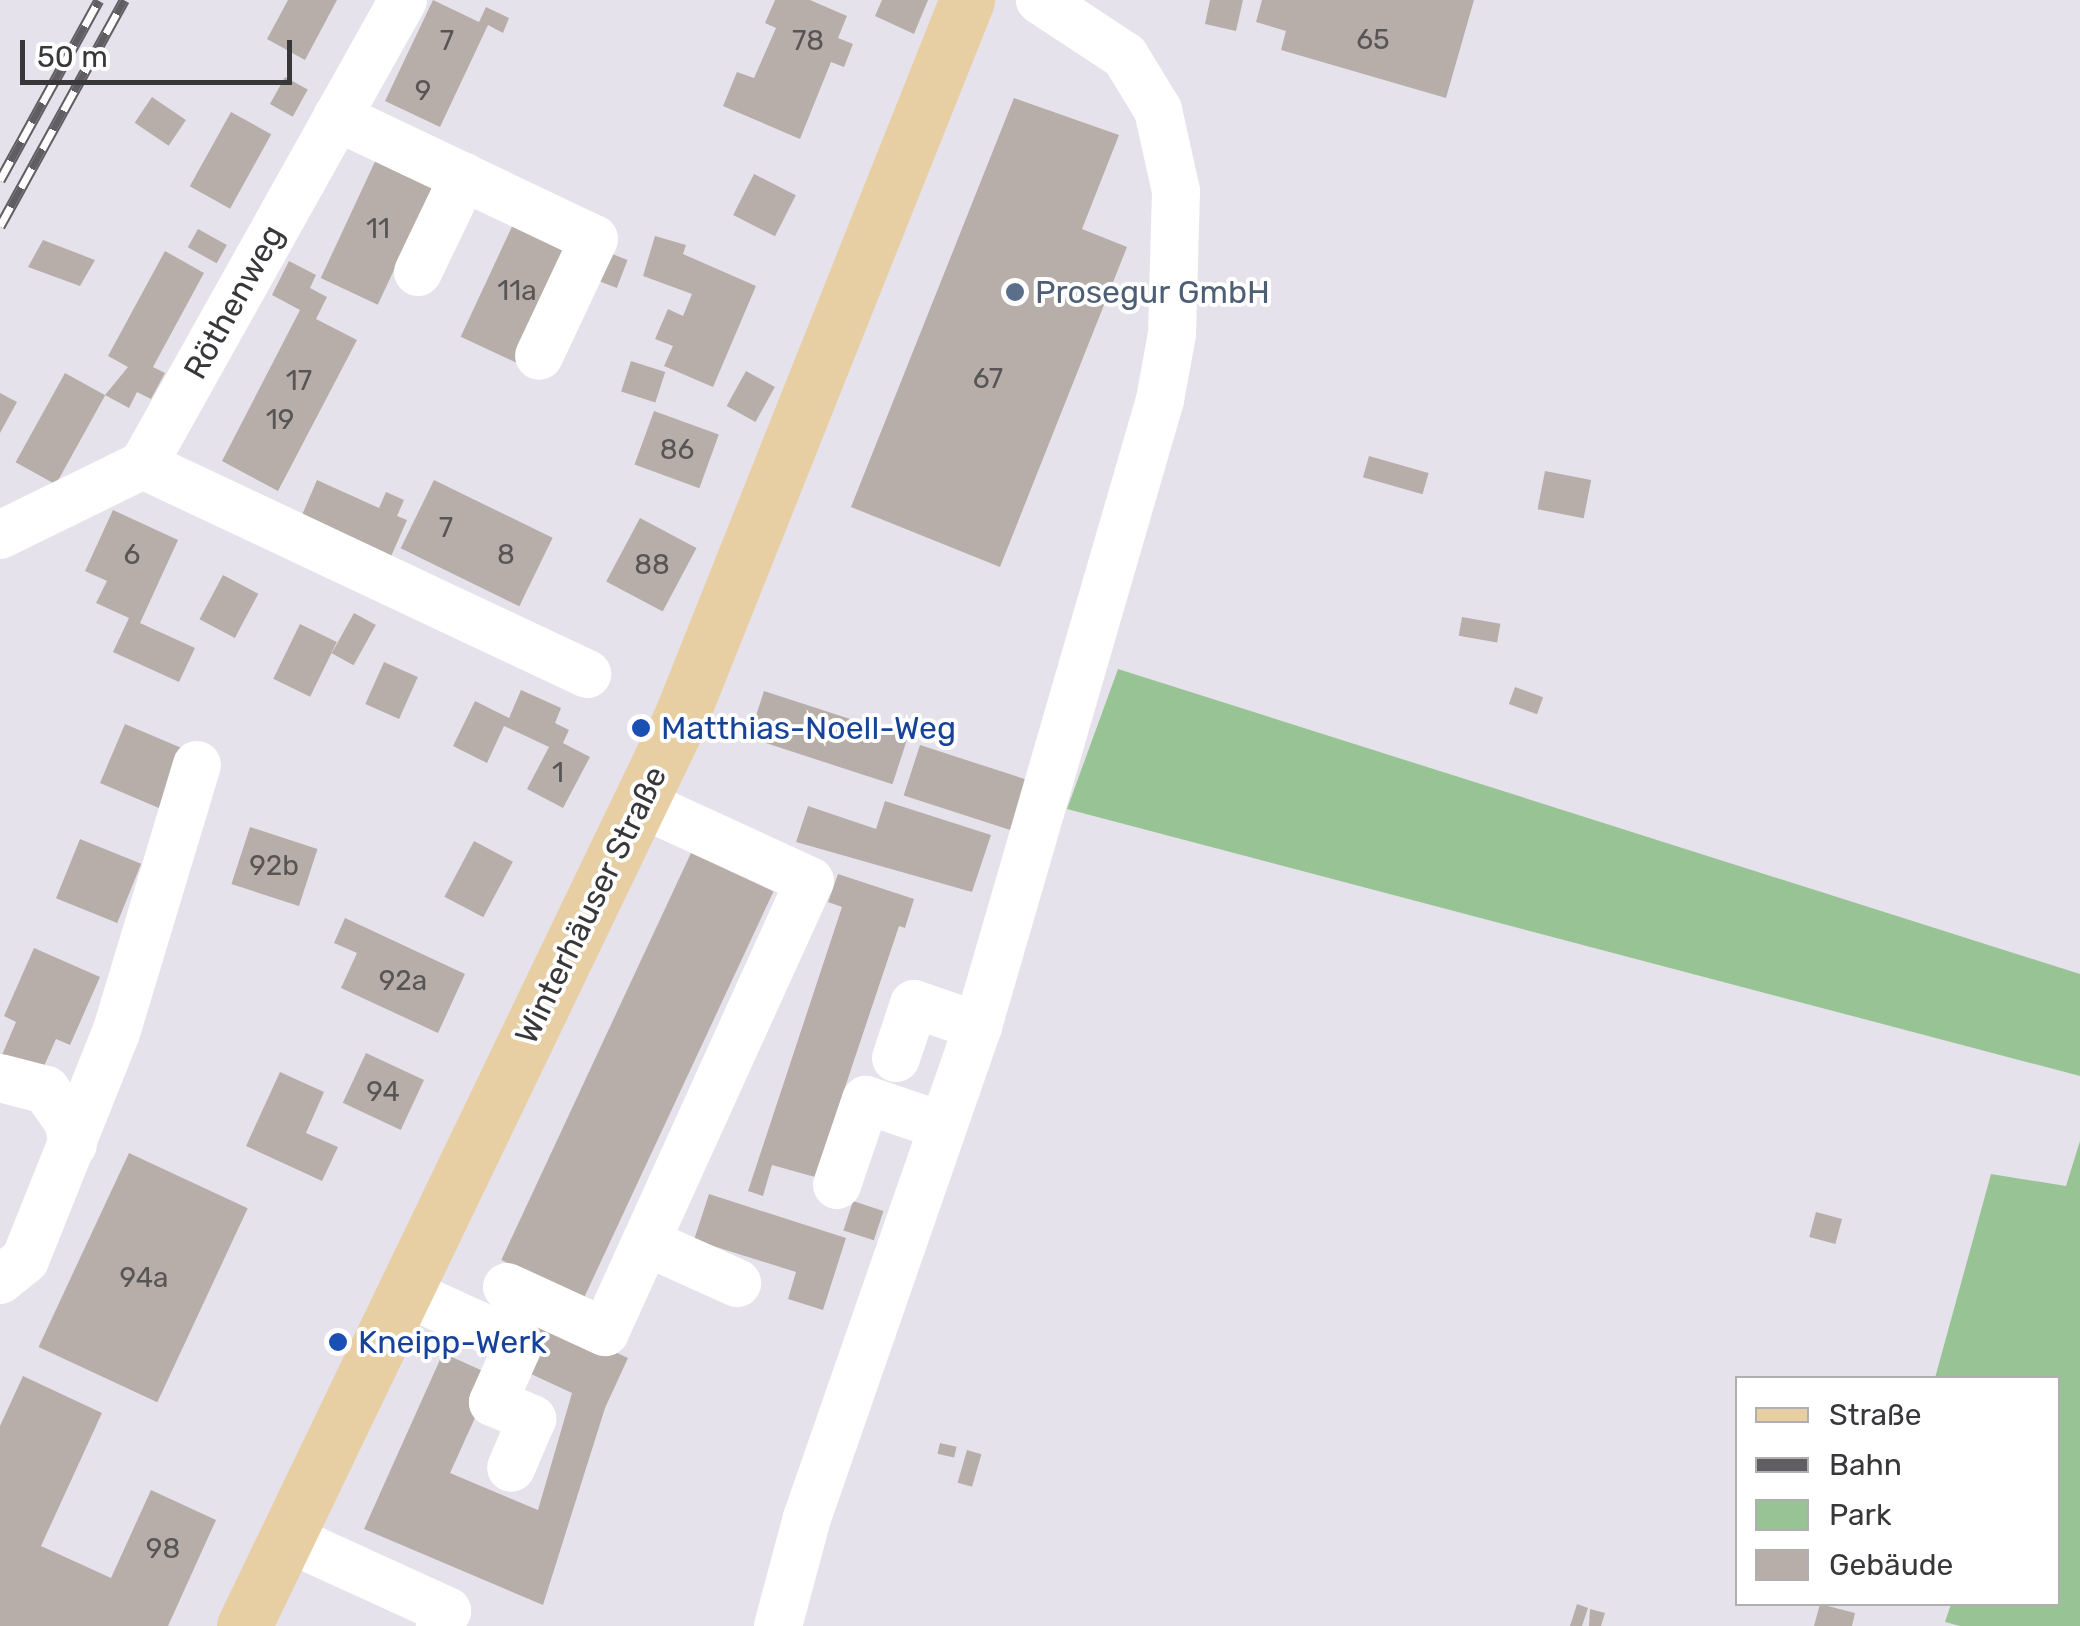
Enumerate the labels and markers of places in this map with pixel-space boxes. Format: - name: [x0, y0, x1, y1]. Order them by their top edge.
- place label: Prosegur GmbH: [1035, 273, 1270, 311]
- marker: Prosegur GmbH: [1004, 281, 1026, 303]
- place label: Matthias-Noell-Weg: [661, 709, 956, 747]
- marker: Matthias-Noell-Weg: [630, 717, 652, 739]
- place label: Kneipp-Werk: [358, 1323, 547, 1361]
- marker: Kneipp-Werk: [327, 1331, 349, 1353]

